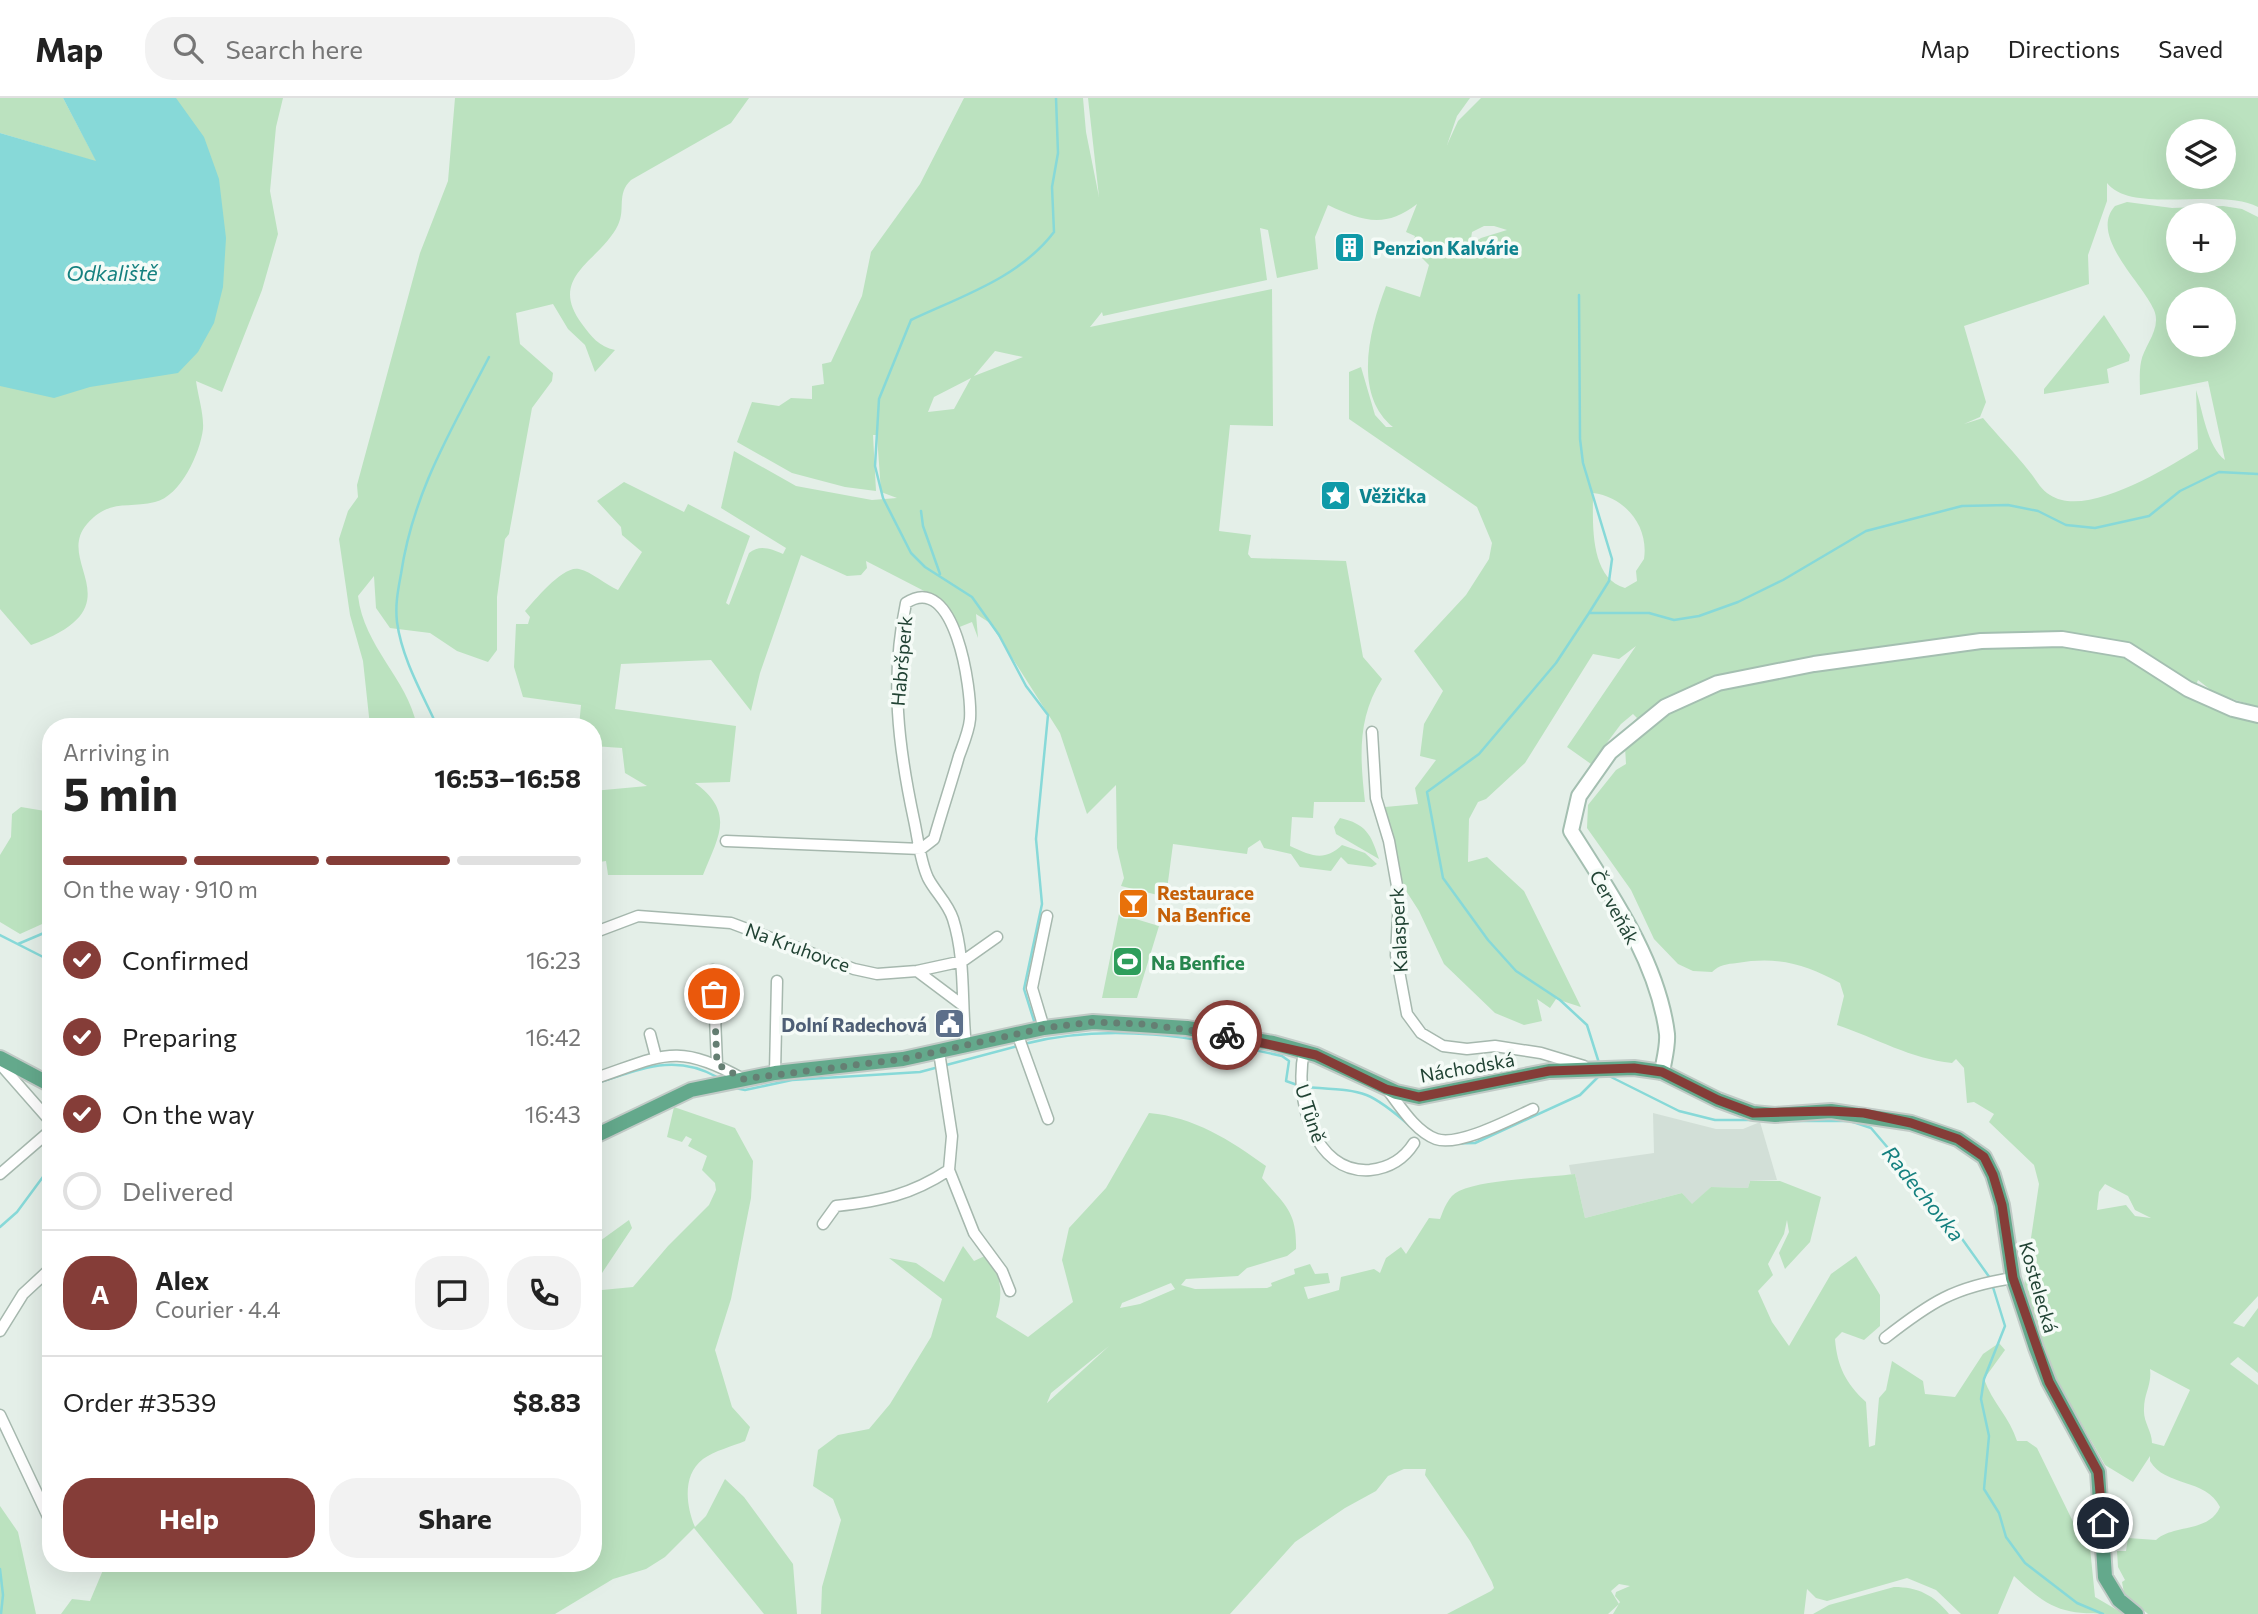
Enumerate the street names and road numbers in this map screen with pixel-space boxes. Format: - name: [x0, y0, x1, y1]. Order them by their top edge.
- street label: Habršperk: [886, 615, 916, 707]
- street label: Červeňák: [1585, 865, 1646, 948]
- street label: Kalasperk: [1384, 887, 1412, 973]
- street label: Na Kruhovce: [743, 917, 853, 977]
- street label: Náchodská: [1418, 1047, 1516, 1087]
- street label: U Tůně: [1291, 1081, 1331, 1145]
- street label: Kostelecká: [2015, 1239, 2063, 1335]

